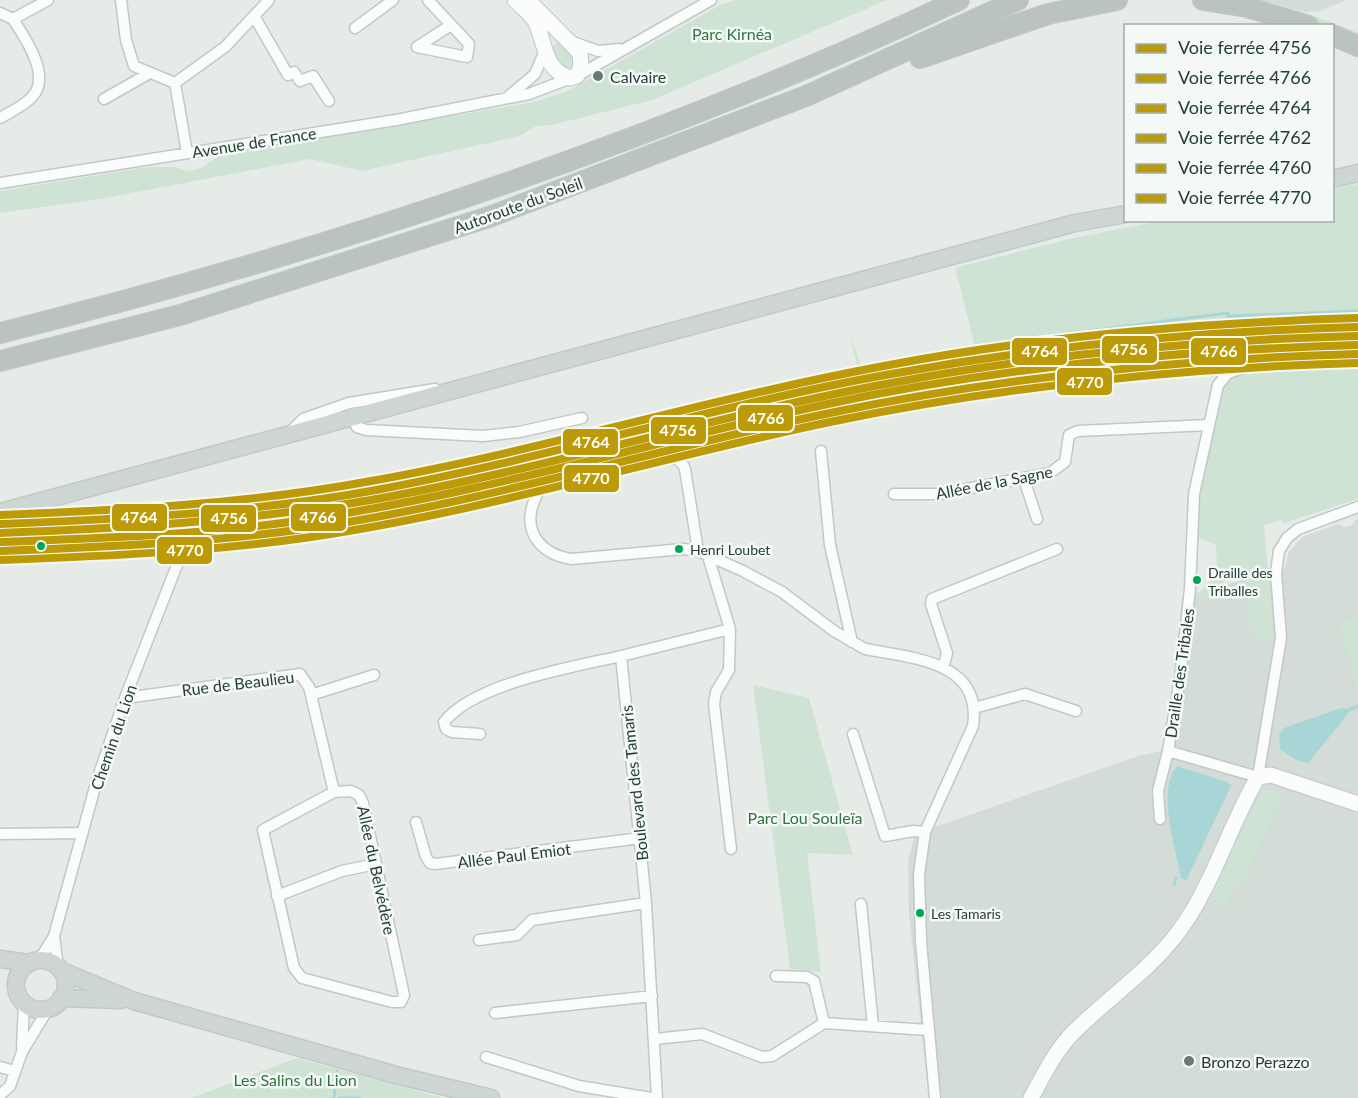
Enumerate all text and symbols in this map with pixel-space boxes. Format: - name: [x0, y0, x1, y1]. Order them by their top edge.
- park label: Parc Kirnéa: [692, 24, 772, 43]
- legend: [1124, 24, 1334, 222]
- text: Voie ferrée 4756: [1178, 36, 1311, 58]
- text: Voie ferrée 4766: [1178, 66, 1311, 88]
- place label: Calvaire: [610, 67, 666, 86]
- marker: Calvaire: [591, 69, 605, 83]
- text: Voie ferrée 4764: [1178, 96, 1311, 118]
- street label: Avenue de France: [191, 123, 317, 161]
- text: Voie ferrée 4762: [1178, 126, 1311, 148]
- text: Voie ferrée 4760: [1178, 156, 1311, 178]
- street label: Autoroute du Soleil: [451, 173, 585, 237]
- text: Voie ferrée 4770: [1178, 186, 1311, 208]
- line badge: 4756: [1101, 335, 1158, 364]
- line badge: 4764: [1011, 337, 1068, 366]
- line badge: 4766: [1190, 337, 1247, 366]
- text: 4756: [1110, 339, 1148, 358]
- text: 4764: [1021, 341, 1059, 360]
- text: 4766: [1200, 341, 1238, 360]
- line badge: 4770: [1056, 367, 1113, 396]
- text: 4770: [1066, 372, 1104, 391]
- line badge: 4766: [737, 404, 794, 432]
- text: 4766: [747, 408, 785, 427]
- line badge: 4756: [650, 416, 707, 445]
- text: 4756: [659, 420, 697, 439]
- line badge: 4764: [562, 428, 619, 456]
- text: 4764: [572, 432, 610, 451]
- street label: Allée de la Sagne: [934, 461, 1054, 503]
- line badge: 4770: [563, 464, 620, 493]
- text: 4770: [572, 468, 610, 487]
- line badge: 4764: [111, 503, 168, 532]
- line badge: 4766: [290, 503, 347, 532]
- line badge: 4756: [200, 504, 257, 533]
- text: 4764: [120, 507, 158, 526]
- text: 4766: [299, 507, 337, 526]
- text: 4756: [210, 508, 248, 527]
- line badge: 4770: [156, 536, 213, 565]
- unlabelled marker: [35, 540, 47, 552]
- text: 4770: [166, 540, 204, 559]
- place label: Henri Loubet: [690, 541, 770, 558]
- marker: Henri Loubet: [673, 543, 685, 555]
- place label: Draille des Triballes: [1208, 564, 1273, 599]
- marker: Draille des Triballes: [1191, 574, 1203, 586]
- street label: Draille des Tribales: [1160, 607, 1198, 739]
- street label: Rue de Beaulieu: [181, 667, 295, 699]
- street label: Chemin du Lion: [86, 682, 140, 792]
- street label: Boulevard des Tamaris: [616, 704, 652, 862]
- street label: Allée du Belvédère: [354, 804, 400, 936]
- park label: Parc Lou Souleïa: [748, 808, 862, 827]
- street label: Allée Paul Emiot: [456, 839, 572, 871]
- place label: Les Tamaris: [931, 905, 1001, 922]
- marker: Les Tamaris: [914, 907, 926, 919]
- place label: Bronzo Perazzo: [1201, 1052, 1310, 1071]
- marker: Bronzo Perazzo: [1182, 1054, 1196, 1068]
- park label: Les Salins du Lion: [233, 1070, 357, 1089]

